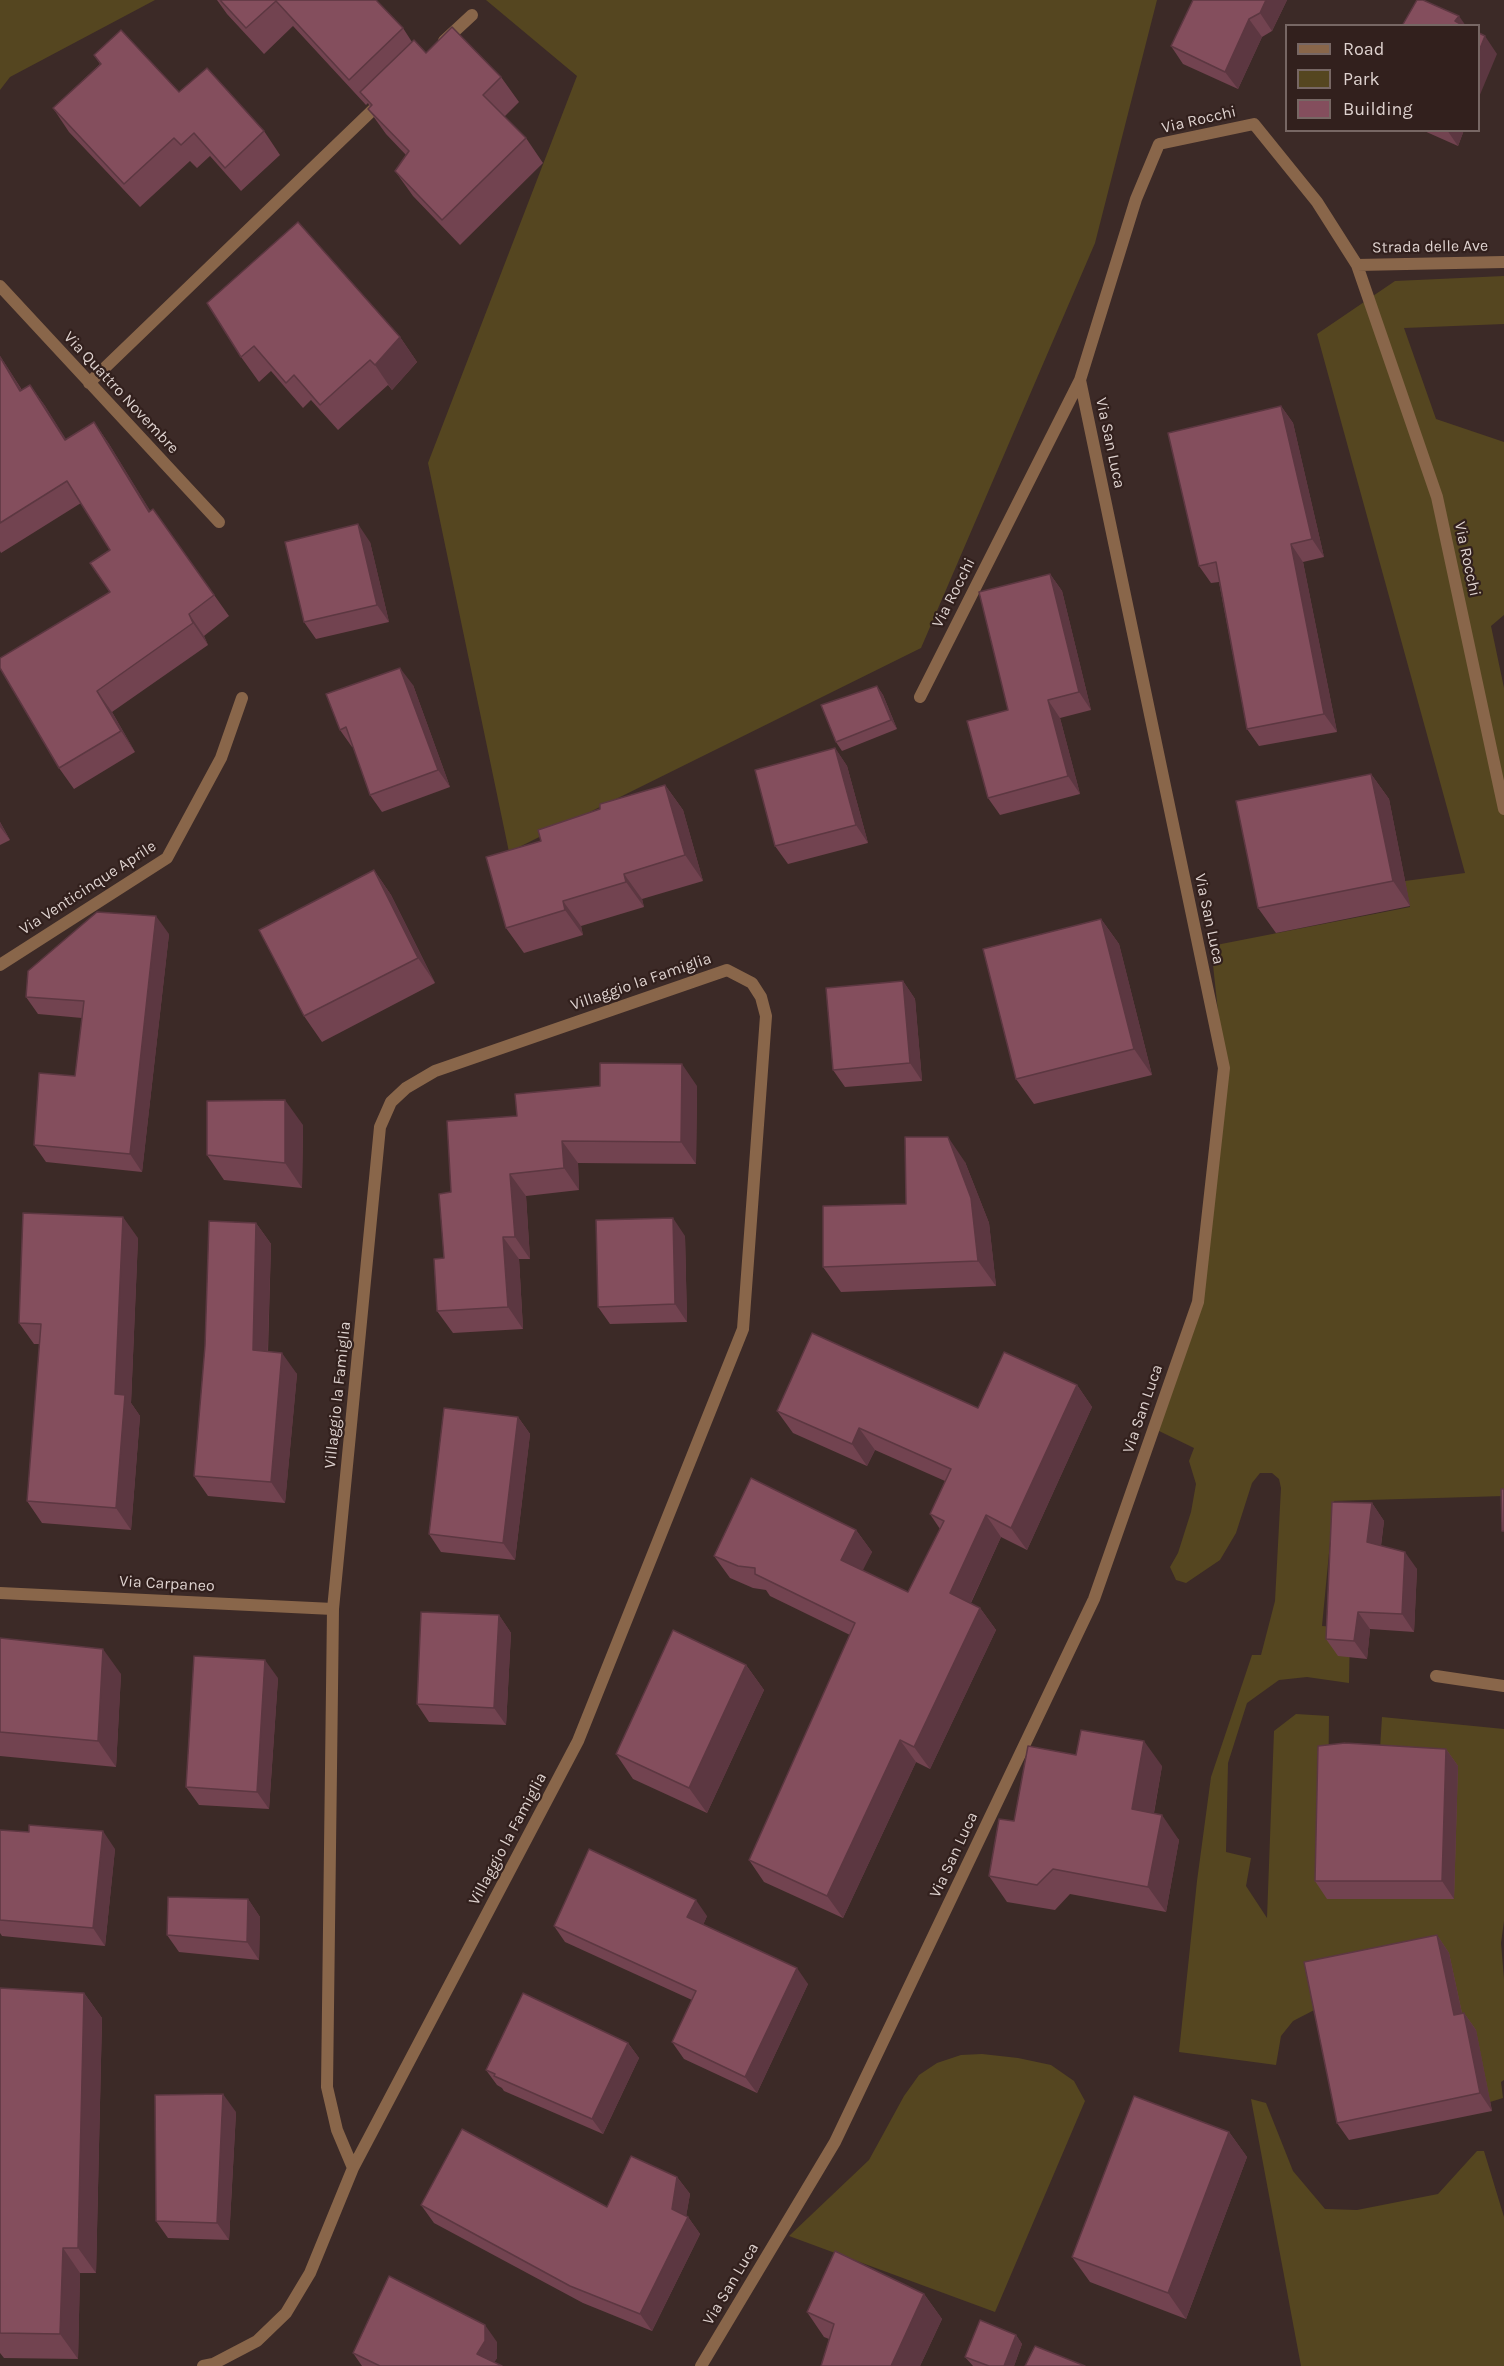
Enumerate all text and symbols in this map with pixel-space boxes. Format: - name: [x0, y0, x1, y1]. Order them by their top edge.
- legend: [1285, 24, 1480, 132]
- text: Road: [1343, 38, 1384, 60]
- text: Park: [1343, 68, 1380, 90]
- text: Building: [1343, 98, 1413, 120]
- street label: Via Rocchi: [1160, 102, 1238, 138]
- street label: Strada delle Ave: [1372, 236, 1488, 258]
- street label: Via Quattro Novembre: [59, 328, 183, 458]
- street label: Via San Luca: [1091, 396, 1129, 490]
- street label: Via Rocchi: [1450, 520, 1484, 598]
- street label: Via Rocchi: [928, 555, 980, 631]
- street label: Via Venticinque Aprile: [16, 837, 160, 939]
- street label: Via San Luca: [1190, 872, 1228, 966]
- street label: Villaggio la Famiglia: [568, 949, 714, 1015]
- street label: Villaggio la Famiglia: [321, 1321, 355, 1469]
- street label: Via San Luca: [1119, 1362, 1167, 1456]
- street label: Via Carpaneo: [119, 1572, 215, 1596]
- street label: Villaggio la Famiglia: [465, 1769, 551, 1909]
- street label: Via San Luca: [926, 1809, 982, 1901]
- street label: Via San Luca: [699, 2239, 763, 2329]

